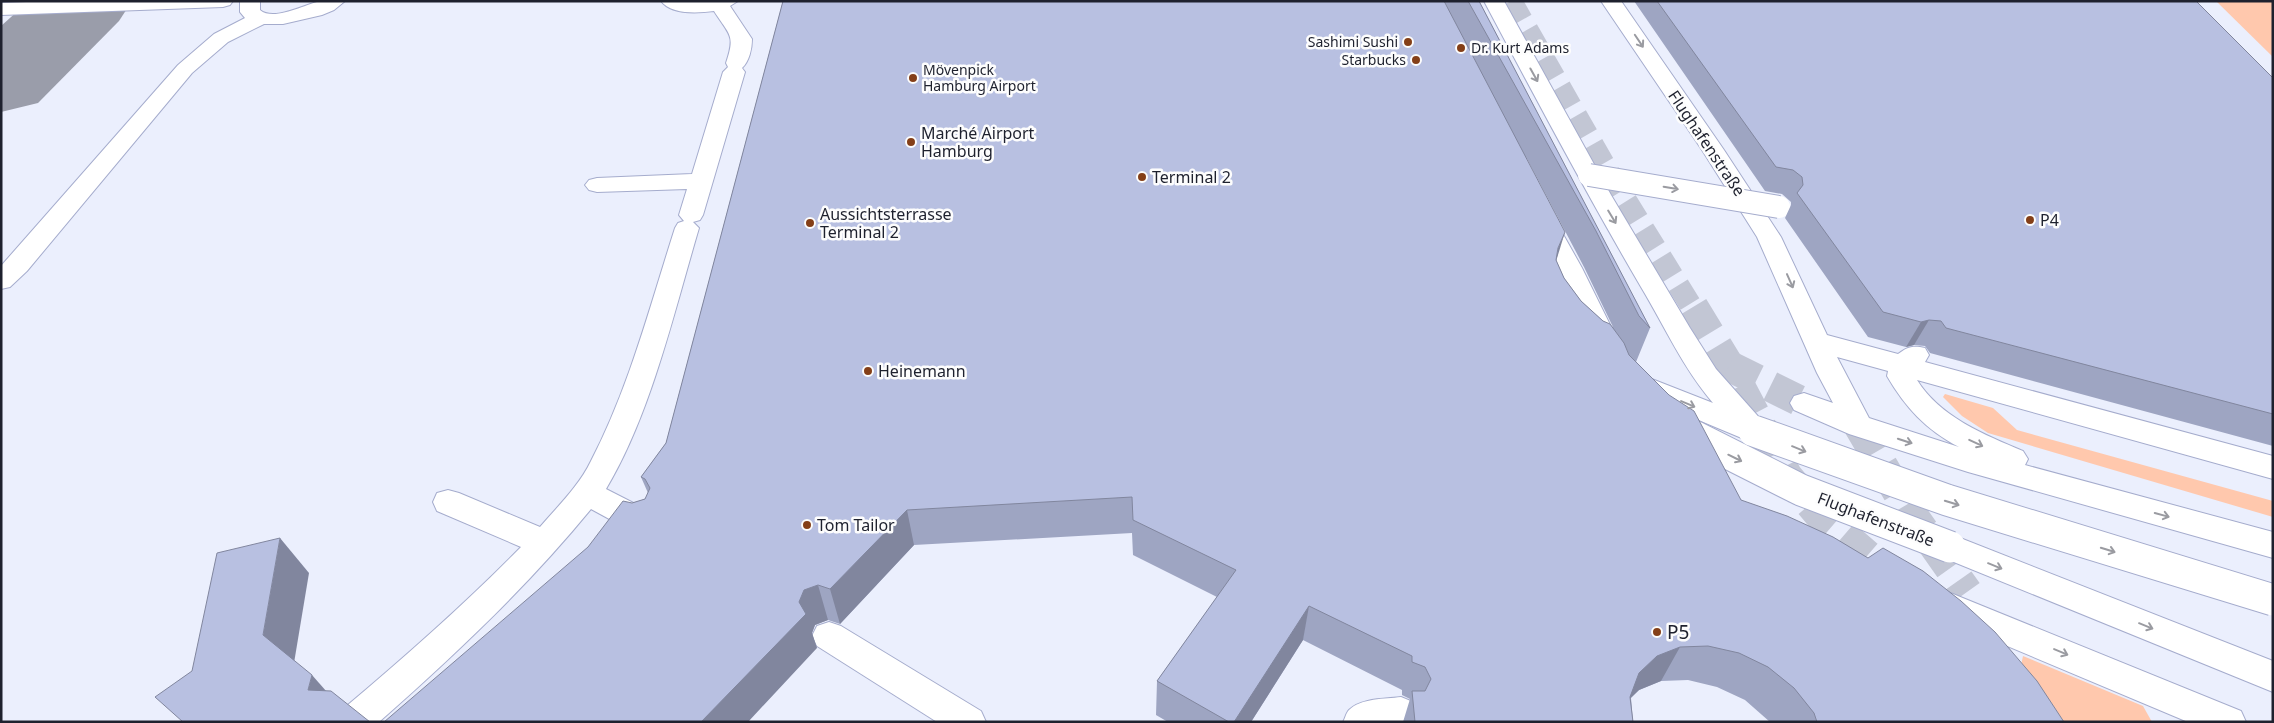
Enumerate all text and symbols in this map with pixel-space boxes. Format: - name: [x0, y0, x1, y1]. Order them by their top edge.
- place label: Sashimi Sushi: [1308, 32, 1398, 51]
- one-way arrow: [1633, 34, 1644, 48]
- marker: Sashimi Sushi: [1402, 36, 1414, 48]
- place label: Dr. Kurt Adams: [1471, 38, 1569, 57]
- marker: Dr. Kurt Adams: [1455, 42, 1467, 54]
- place label: Starbucks: [1341, 50, 1406, 69]
- marker: Starbucks: [1410, 54, 1422, 66]
- place label: Mövenpick Hamburg Airport: [923, 60, 1036, 95]
- one-way arrow: [1529, 67, 1539, 82]
- marker: Mövenpick Hamburg Airport: [907, 72, 919, 84]
- street label: Flughafenstraße: [1663, 86, 1751, 200]
- place label: Marché Airport Hamburg: [921, 122, 1035, 162]
- marker: Marché Airport Hamburg: [905, 136, 917, 148]
- place label: Terminal 2: [1152, 166, 1231, 188]
- marker: Terminal 2: [1136, 171, 1148, 183]
- one-way arrow: [1663, 184, 1679, 194]
- place label: Aussichtsterrasse Terminal 2: [820, 203, 952, 243]
- place label: P4: [2040, 209, 2059, 231]
- one-way arrow: [1608, 210, 1618, 224]
- marker: P4: [2024, 214, 2036, 226]
- marker: Aussichtsterrasse Terminal 2: [804, 217, 816, 229]
- one-way arrow: [1785, 274, 1795, 289]
- place label: Heinemann: [878, 360, 966, 382]
- marker: Heinemann: [862, 365, 874, 377]
- one-way arrow: [1680, 400, 1695, 409]
- one-way arrow: [1897, 437, 1913, 447]
- one-way arrow: [1968, 439, 1983, 448]
- one-way arrow: [1791, 445, 1806, 454]
- one-way arrow: [1728, 453, 1743, 463]
- street label: Flughafenstraße: [1815, 487, 1937, 551]
- one-way arrow: [1944, 499, 1960, 509]
- one-way arrow: [2154, 510, 2170, 520]
- place label: Tom Tailor: [817, 514, 895, 536]
- marker: Tom Tailor: [801, 519, 813, 531]
- one-way arrow: [2100, 546, 2116, 556]
- one-way arrow: [1987, 561, 2002, 571]
- place label: P5: [1667, 619, 1689, 645]
- one-way arrow: [2138, 622, 2153, 631]
- marker: P5: [1651, 626, 1663, 638]
- one-way arrow: [2053, 648, 2068, 658]

